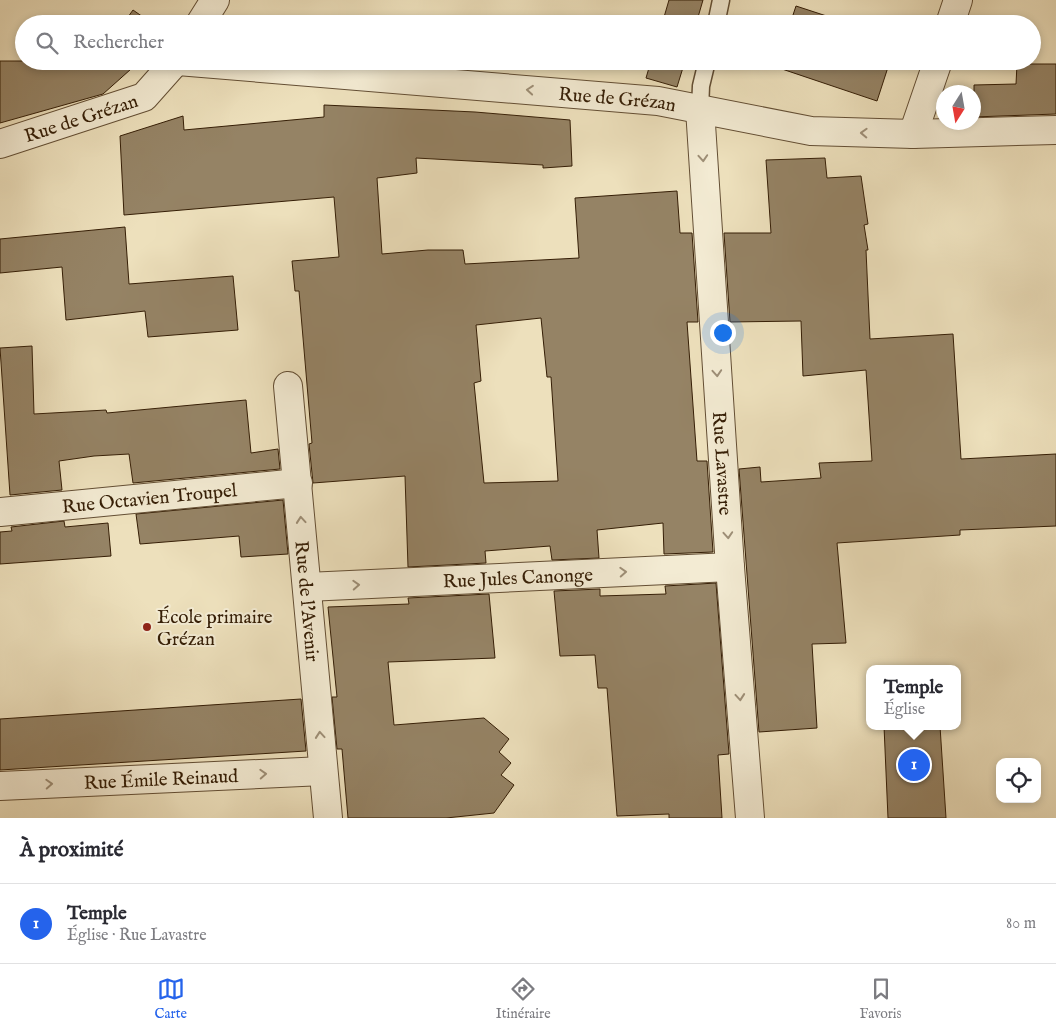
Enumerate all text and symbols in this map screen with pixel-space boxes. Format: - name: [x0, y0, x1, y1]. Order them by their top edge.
- search box: [15, 15, 1041, 70]
- icon: search: [33, 29, 61, 57]
- text: Rechercher: [73, 31, 164, 55]
- street label: Rue de Grézan: [557, 83, 678, 118]
- one-way arrow: [526, 85, 534, 96]
- north arrow: [936, 85, 981, 130]
- street label: Rue de Grézan: [22, 90, 141, 149]
- one-way arrow: [860, 127, 868, 138]
- one-way arrow: [697, 154, 708, 162]
- your location: [710, 320, 736, 346]
- one-way arrow: [711, 369, 722, 377]
- street label: Rue Lavastre: [706, 411, 737, 516]
- street label: Rue Octavien Troupel: [61, 479, 239, 520]
- one-way arrow: [296, 516, 307, 524]
- one-way arrow: [722, 531, 733, 539]
- street label: Rue de l'Avenir: [288, 540, 323, 663]
- street label: Rue Jules Canonge: [442, 563, 594, 595]
- one-way arrow: [619, 567, 627, 578]
- one-way arrow: [352, 580, 360, 590]
- place label: École primaire Grézan: [157, 605, 273, 652]
- marker: École primaire Grézan: [141, 621, 153, 633]
- popup: [866, 665, 961, 730]
- text: Temple: [884, 676, 943, 700]
- one-way arrow: [734, 693, 745, 701]
- text: Église: [884, 700, 925, 720]
- one-way arrow: [315, 730, 326, 738]
- pin: 1: [898, 746, 930, 784]
- map controls: [996, 758, 1041, 803]
- button: locate: [996, 758, 1041, 803]
- street label: Rue Émile Reinaud: [83, 765, 240, 796]
- one-way arrow: [260, 769, 268, 779]
- one-way arrow: [45, 778, 53, 789]
- text: À proximité: [20, 837, 123, 864]
- text: Temple: [67, 902, 127, 926]
- text: 1: [33, 914, 39, 934]
- text: 80 m: [1006, 914, 1036, 934]
- text: Église · Rue Lavastre: [67, 926, 207, 946]
- tab: Carte: [154, 975, 187, 1023]
- tab: Itinéraire: [496, 975, 551, 1023]
- tab: Favoris: [860, 975, 902, 1023]

